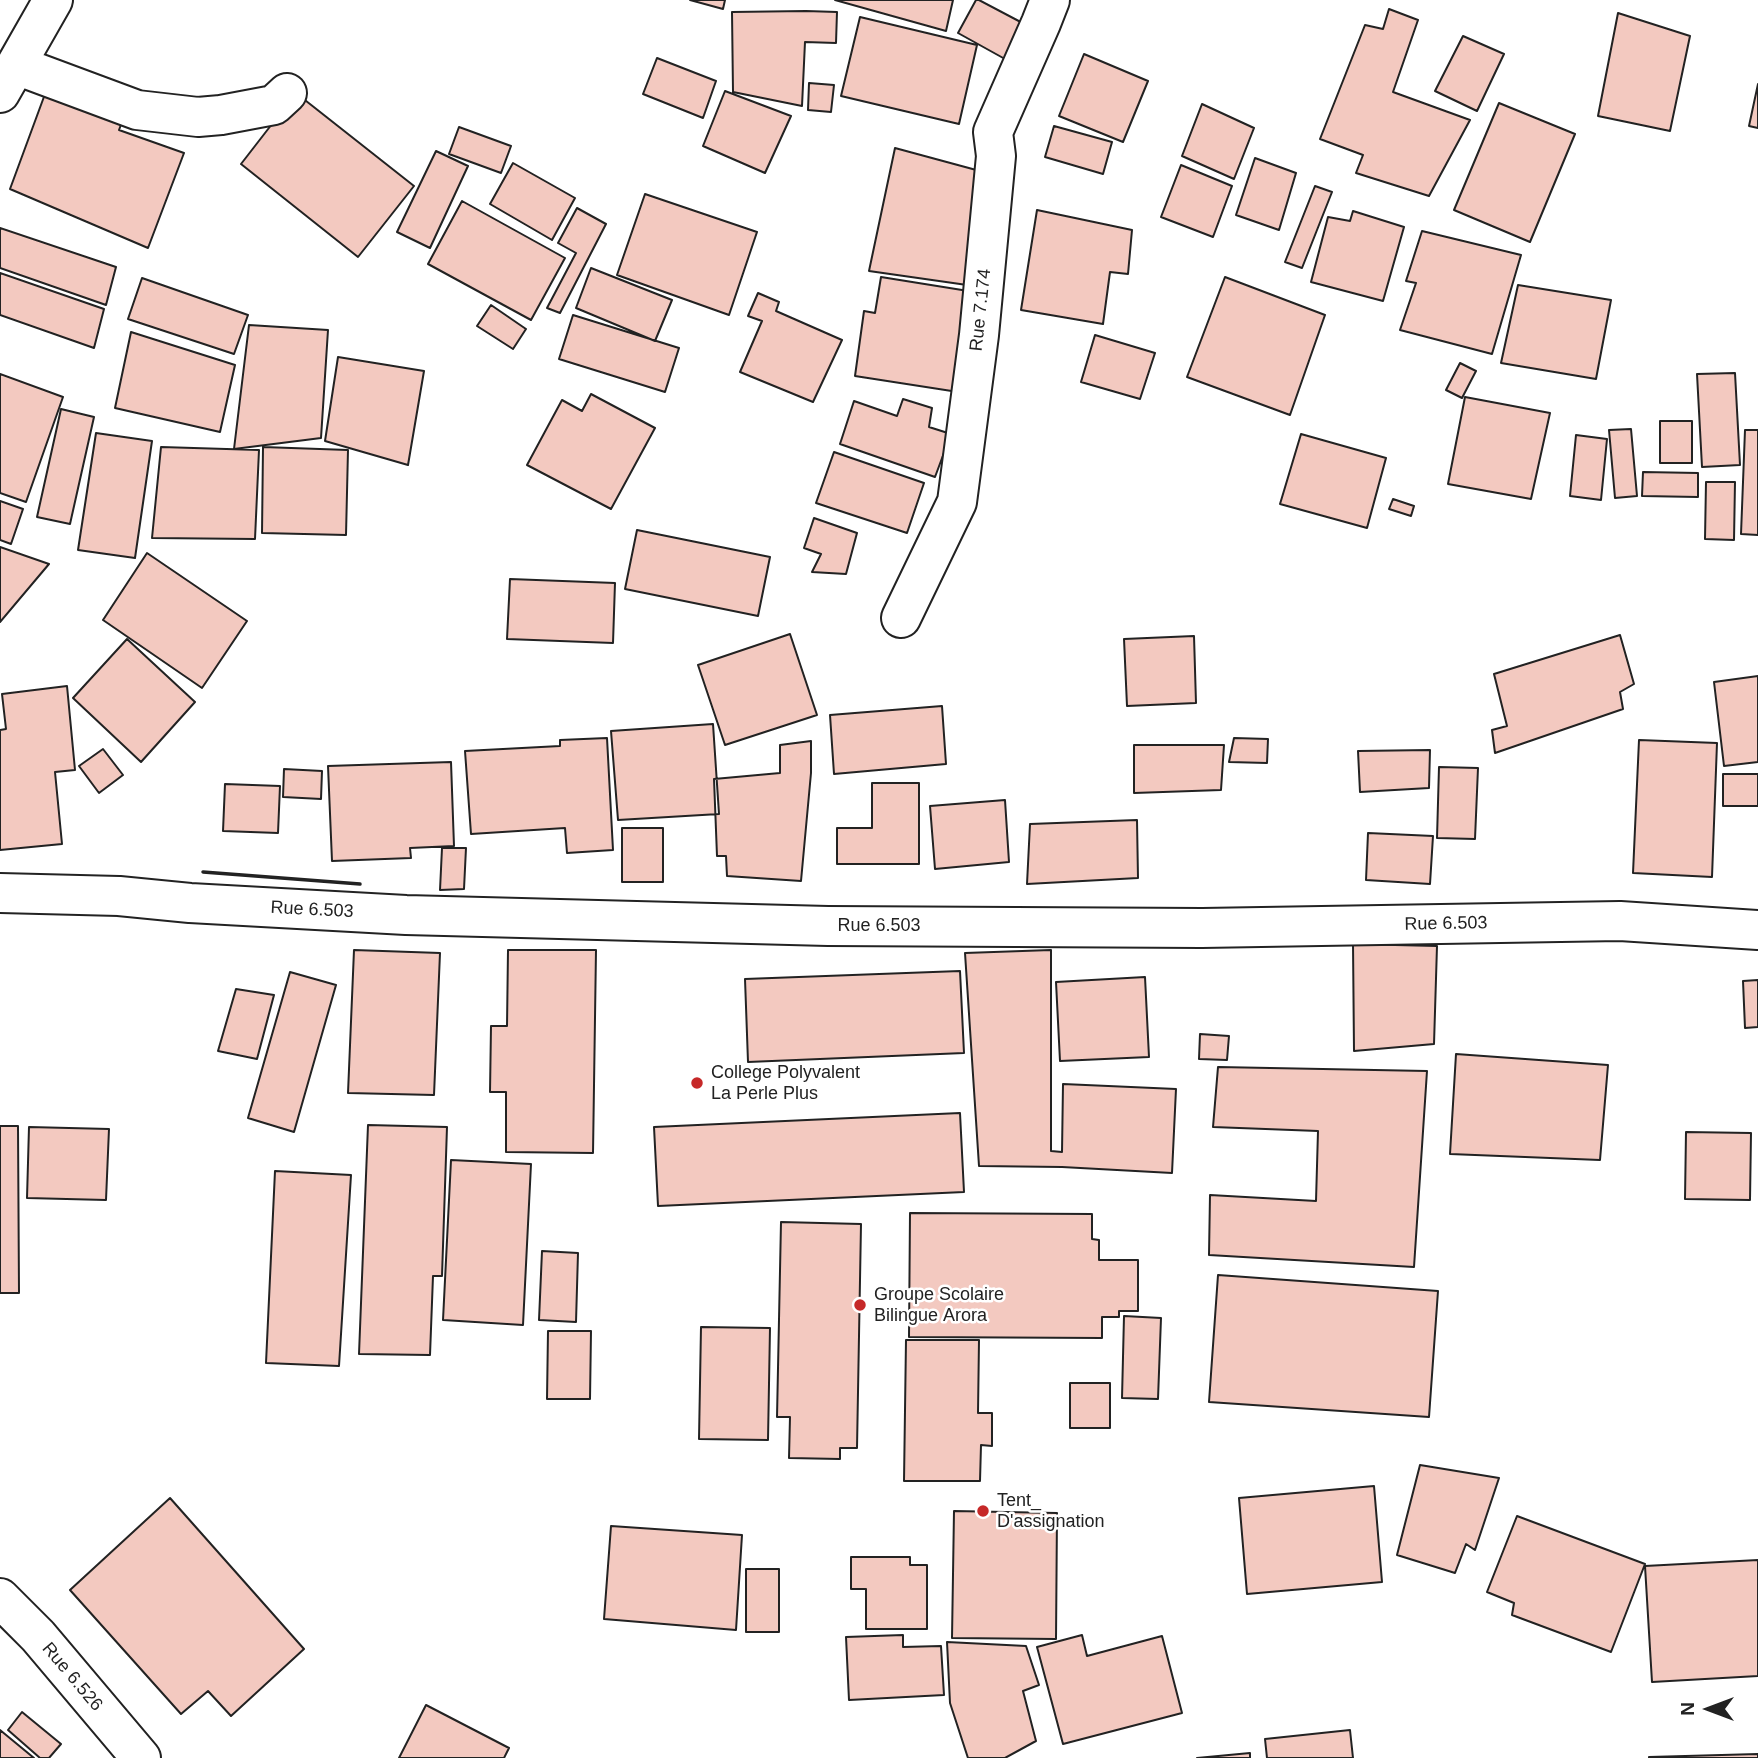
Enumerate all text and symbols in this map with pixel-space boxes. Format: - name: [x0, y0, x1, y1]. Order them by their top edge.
- street label: Rue 7.174: [966, 268, 996, 352]
- street label: Rue 6.503: [270, 897, 354, 923]
- street label: Rue 6.503: [1404, 912, 1488, 936]
- street label: Rue 6.503: [837, 915, 921, 937]
- place label: College Polyvalent La Perle Plus: [711, 1062, 860, 1104]
- marker: College Polyvalent La Perle Plus: [689, 1075, 705, 1091]
- place label: Groupe Scolaire Bilingue Arora: [874, 1284, 1004, 1326]
- marker: Groupe Scolaire Bilingue Arora: [852, 1297, 868, 1313]
- place label: Tent_ D'assignation: [997, 1490, 1104, 1532]
- marker: Tent_ D'assignation: [975, 1503, 991, 1519]
- street label: Rue 6.526: [37, 1638, 107, 1716]
- north arrow: [1674, 1674, 1744, 1744]
- text: N: [1677, 1702, 1698, 1716]

